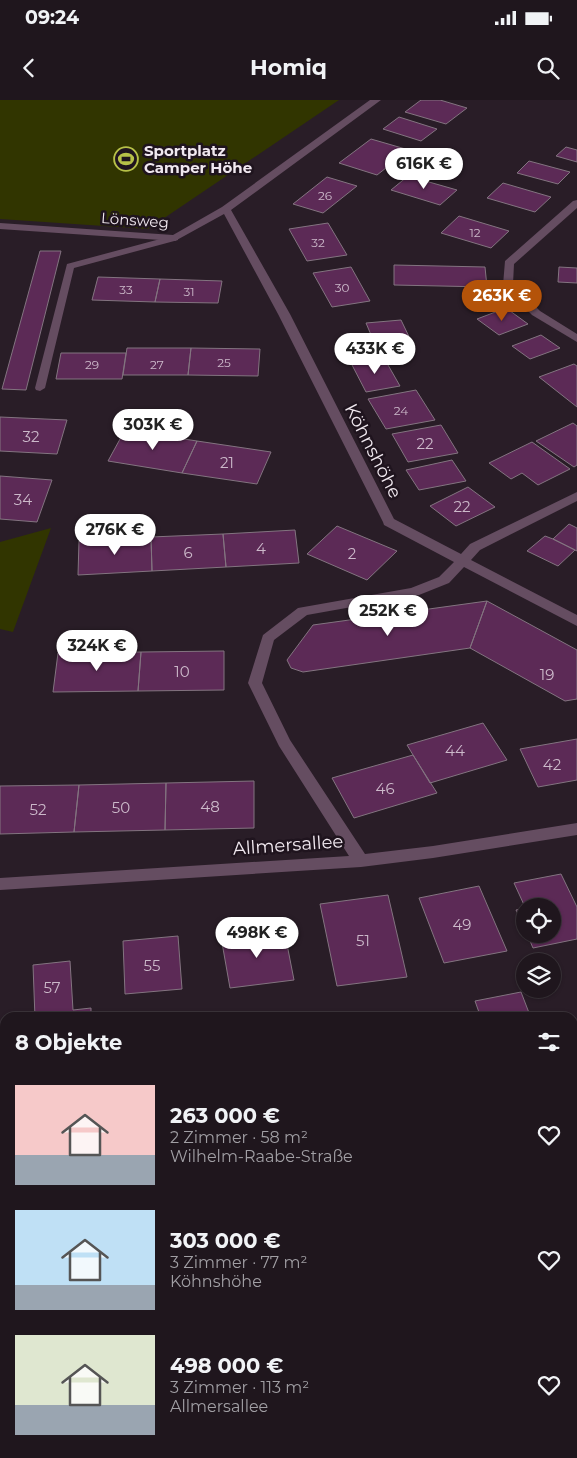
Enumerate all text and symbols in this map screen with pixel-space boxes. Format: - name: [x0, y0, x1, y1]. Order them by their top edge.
- text: 09:24: [25, 6, 79, 29]
- icon: back: [15, 54, 43, 82]
- text: Homiq: [250, 54, 327, 81]
- icon: search: [534, 54, 562, 82]
- place label: Sportplatz Camper Höhe: [144, 141, 252, 177]
- sports icon: Sportplatz Camper Höhe: [113, 146, 139, 172]
- pin: 616K €: [383, 148, 465, 190]
- text: 616K €: [396, 154, 452, 173]
- house number: 26: [318, 188, 332, 203]
- street label: Lönsweg: [101, 208, 169, 232]
- house number: 12: [469, 225, 481, 240]
- house number: 32: [311, 235, 325, 250]
- house number: 30: [335, 280, 349, 295]
- pin: 263K €: [461, 280, 543, 322]
- house number: 33: [119, 282, 133, 297]
- house number: 31: [183, 284, 195, 299]
- text: 263K €: [473, 286, 531, 305]
- pin: 433K €: [334, 332, 416, 375]
- text: 433K €: [345, 339, 405, 358]
- house number: 25: [217, 355, 231, 370]
- house number: 29: [85, 357, 99, 372]
- house number: 27: [150, 357, 164, 372]
- street label: Köhnshöhe: [340, 400, 406, 502]
- house number: 24: [394, 403, 408, 418]
- pin: 303K €: [112, 408, 194, 451]
- text: 303K €: [124, 415, 183, 434]
- house number: 32: [23, 427, 39, 446]
- house number: 22: [416, 434, 434, 453]
- house number: 21: [220, 453, 234, 472]
- house number: 34: [14, 490, 32, 509]
- house number: 22: [453, 497, 471, 516]
- pin: 276K €: [74, 514, 156, 556]
- text: 276K €: [86, 520, 144, 539]
- house number: 4: [256, 539, 266, 558]
- house number: 6: [183, 543, 193, 562]
- house number: 2: [348, 544, 356, 563]
- pin: 252K €: [347, 594, 429, 637]
- text: 252K €: [359, 601, 417, 620]
- pin: 324K €: [56, 630, 138, 672]
- text: 324K €: [67, 636, 127, 655]
- house number: 10: [174, 662, 190, 681]
- house number: 19: [540, 665, 554, 684]
- house number: 44: [445, 741, 465, 760]
- house number: 42: [543, 755, 561, 774]
- house number: 46: [375, 779, 395, 798]
- house number: 48: [200, 797, 220, 816]
- house number: 50: [112, 798, 130, 817]
- house number: 52: [30, 800, 46, 819]
- street label: Allmersallee: [232, 830, 344, 860]
- map controls: [516, 898, 561, 998]
- button: locate: [516, 898, 561, 943]
- house number: 49: [453, 915, 471, 934]
- pin: 498K €: [216, 916, 298, 959]
- text: 498K €: [226, 923, 288, 942]
- house number: 51: [356, 931, 370, 950]
- button: layers: [516, 953, 561, 998]
- house number: 55: [144, 956, 160, 975]
- house number: 57: [43, 978, 61, 997]
- icon: filters: [535, 1028, 563, 1056]
- text: 8 Objekte: [15, 1030, 122, 1055]
- text: 263 000 €: [170, 1103, 280, 1128]
- icon: home: [55, 1105, 115, 1165]
- icon: heart: [535, 1121, 563, 1149]
- text: 2 Zimmer · 58 m²: [170, 1128, 308, 1147]
- text: Wilhelm-Raabe-Straße: [170, 1147, 353, 1166]
- text: 303 000 €: [170, 1228, 281, 1253]
- icon: home: [55, 1230, 115, 1290]
- icon: heart: [535, 1246, 563, 1274]
- text: 3 Zimmer · 77 m²: [170, 1253, 307, 1272]
- text: Köhnshöhe: [170, 1272, 262, 1291]
- text: 498 000 €: [170, 1353, 283, 1378]
- icon: home: [55, 1355, 115, 1415]
- icon: heart: [535, 1371, 563, 1399]
- text: 3 Zimmer · 113 m²: [170, 1378, 309, 1397]
- text: Allmersallee: [170, 1397, 268, 1416]

